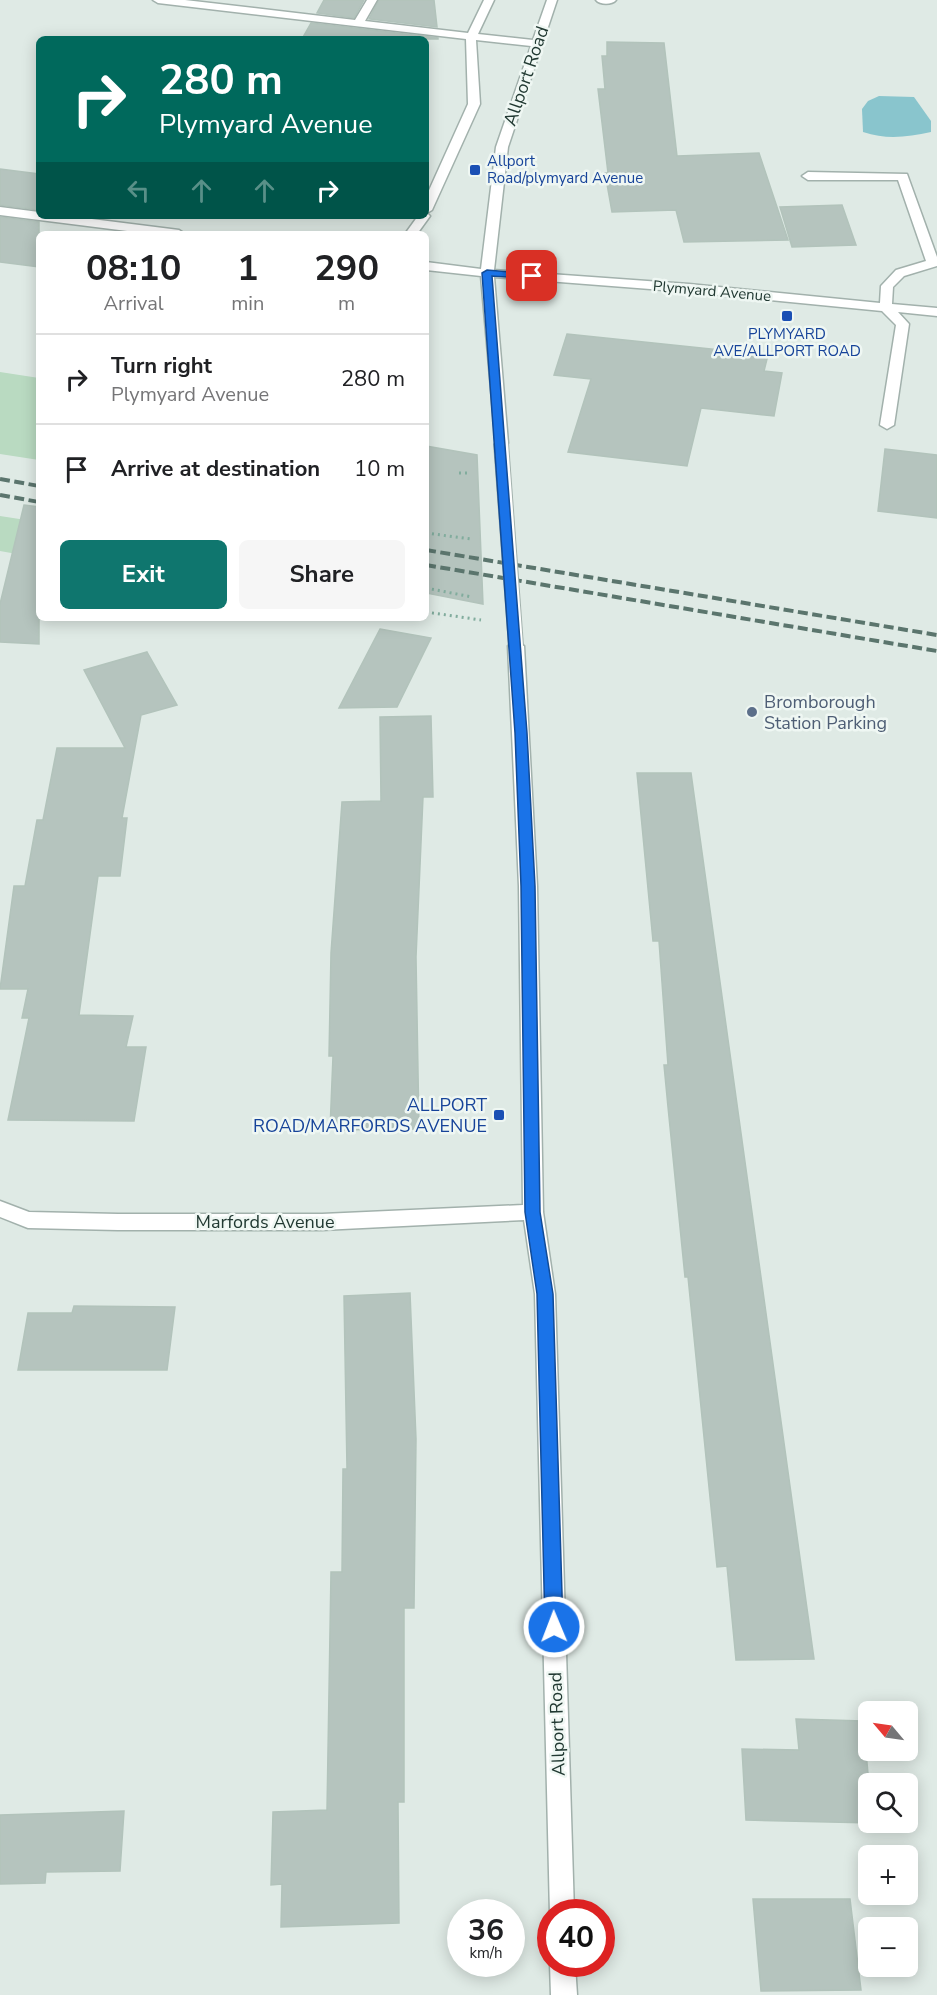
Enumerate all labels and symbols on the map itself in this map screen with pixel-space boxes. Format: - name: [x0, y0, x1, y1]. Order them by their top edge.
- street label: Allport Road: [498, 23, 554, 129]
- place label: Allport Road/plymyard Avenue: [487, 151, 643, 188]
- marker: Allport Road/plymyard Avenue: [468, 163, 482, 177]
- pin: [506, 250, 557, 301]
- street label: Plymyard Avenue: [652, 276, 772, 306]
- marker: PLYMYARD AVE/ALLPORT ROAD: [780, 309, 794, 323]
- place label: PLYMYARD AVE/ALLPORT ROAD: [713, 324, 861, 361]
- place label: Bromborough Station Parking: [764, 690, 887, 735]
- marker: Bromborough Station Parking: [745, 705, 759, 719]
- place label: ALLPORT ROAD/MARFORDS AVENUE: [253, 1093, 487, 1138]
- marker: ALLPORT ROAD/MARFORDS AVENUE: [492, 1108, 506, 1122]
- street label: Marfords Avenue: [196, 1210, 334, 1234]
- position arrow: [522, 1595, 586, 1659]
- street label: Allport Road: [543, 1672, 571, 1776]
- north arrow: [858, 1701, 918, 1761]
- speed limit sign: 40: [537, 1899, 615, 1977]

